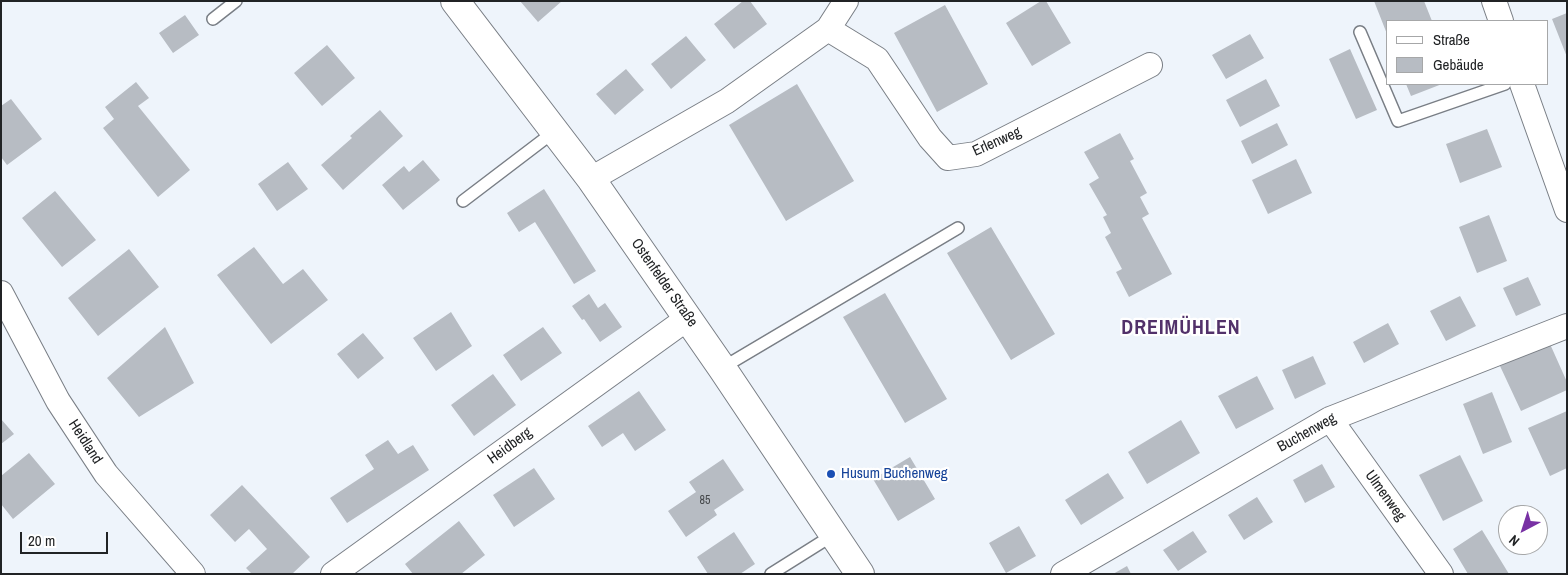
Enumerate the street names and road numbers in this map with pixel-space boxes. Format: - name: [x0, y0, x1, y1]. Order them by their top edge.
- street label: Erlenweg: [970, 123, 1024, 161]
- street label: Ostenfelder Straße: [627, 235, 701, 331]
- street label: Buchenweg: [1275, 410, 1339, 456]
- street label: Heidland: [64, 416, 106, 468]
- street label: Heidberg: [484, 424, 536, 468]
- street label: Ulmenweg: [1361, 467, 1409, 525]

